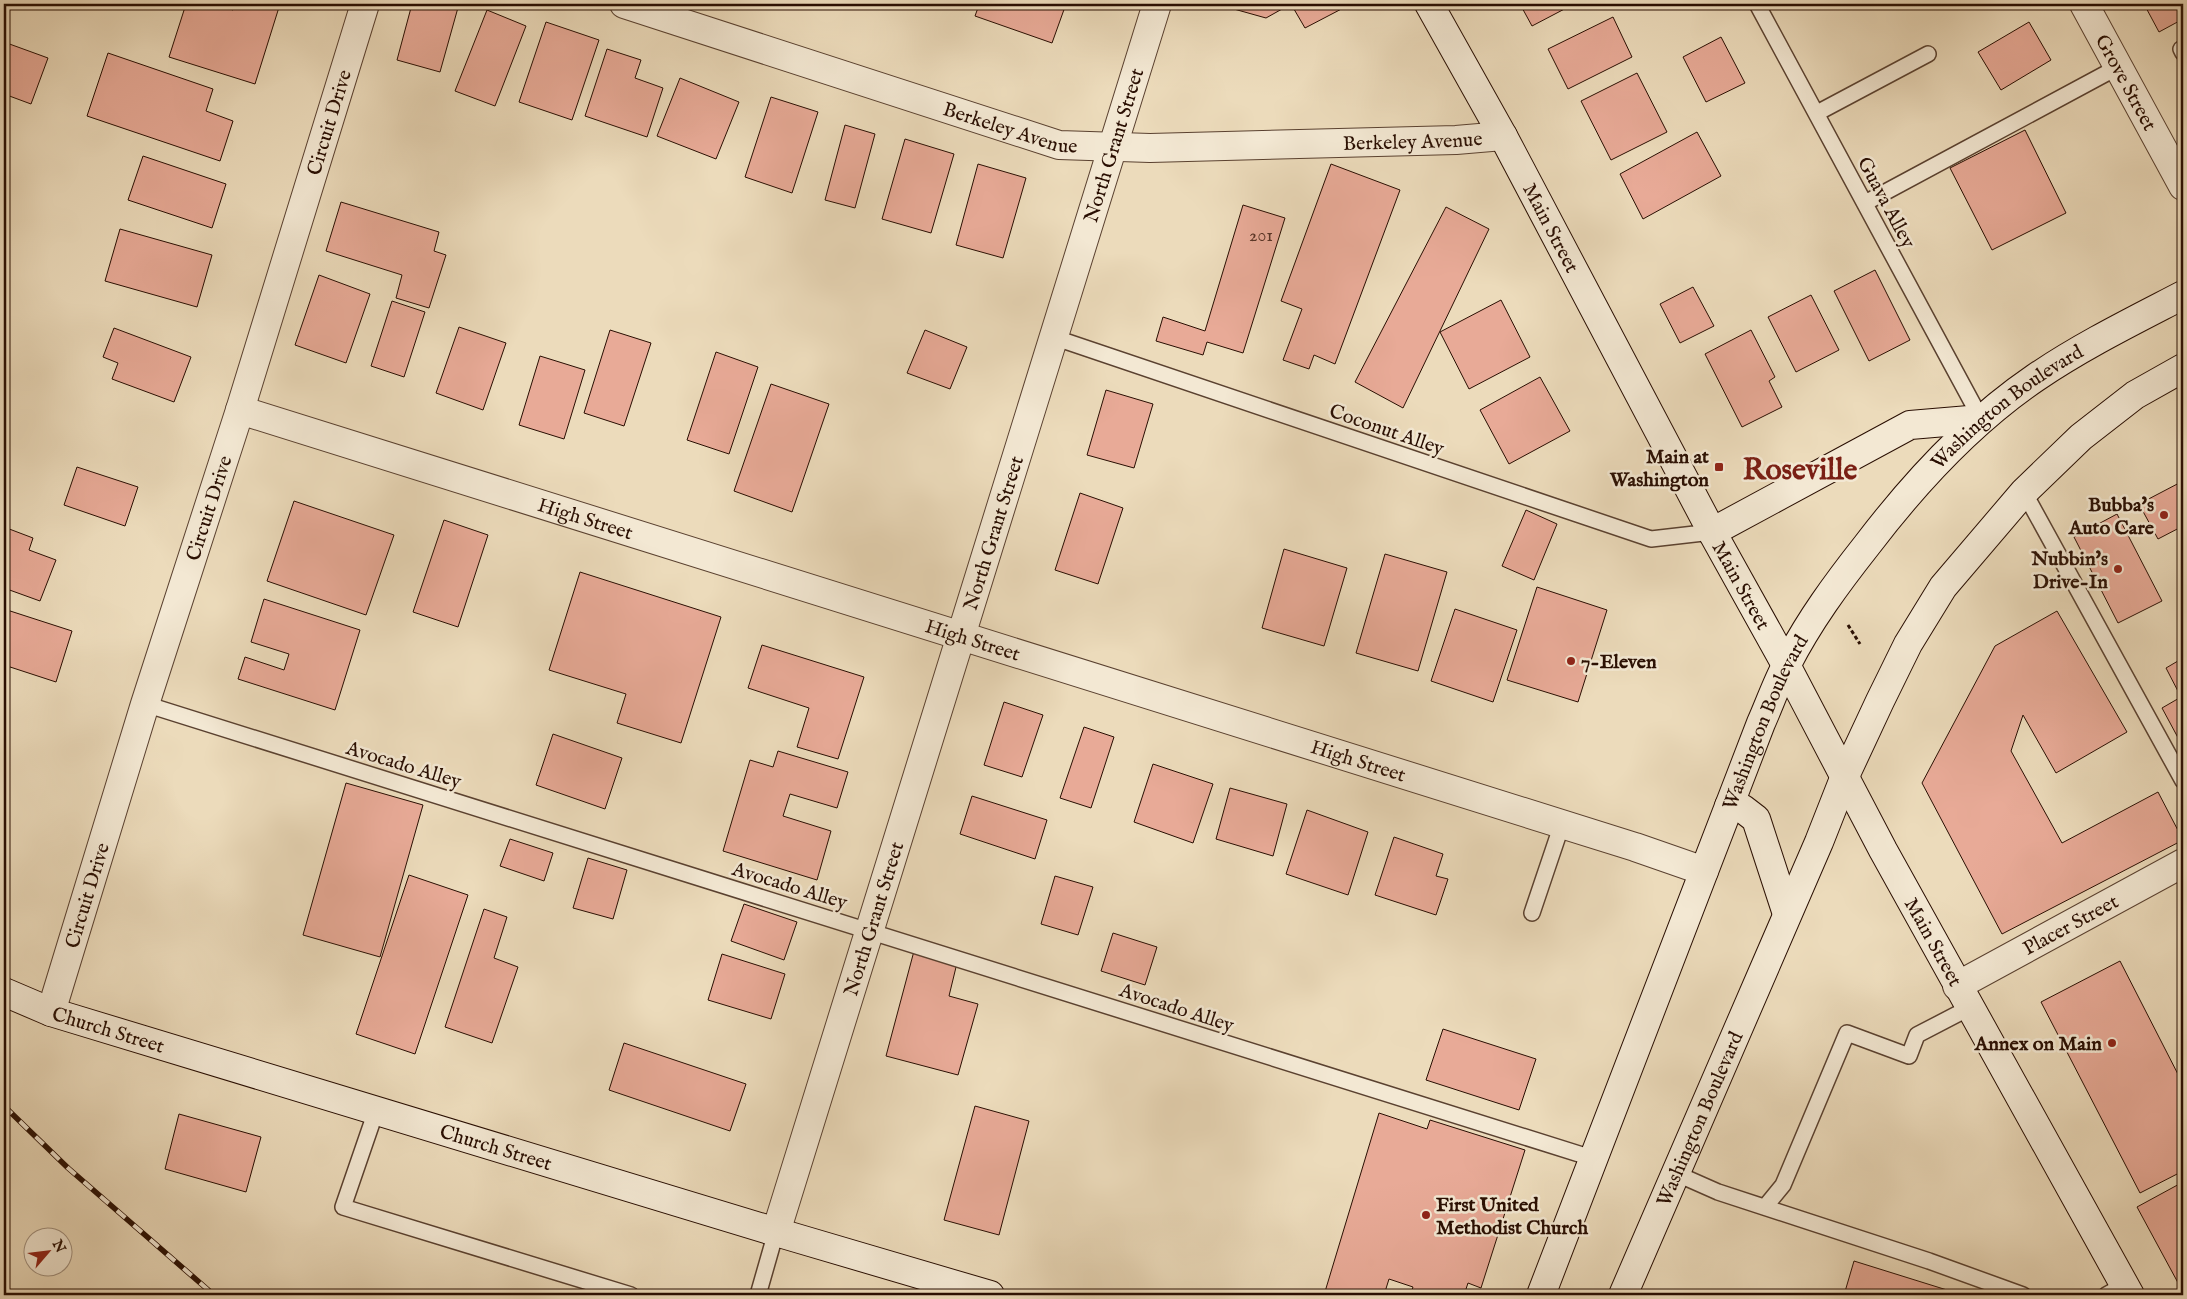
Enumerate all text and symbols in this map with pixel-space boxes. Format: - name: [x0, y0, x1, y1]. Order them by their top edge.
- street label: Grove Street: [2089, 30, 2162, 136]
- street label: North Grant Street: [1079, 65, 1150, 226]
- street label: Circuit Drive: [302, 67, 358, 179]
- street label: Berkeley Avenue: [940, 97, 1078, 160]
- street label: Berkeley Avenue: [1343, 127, 1483, 157]
- street label: Guava Alley: [1851, 153, 1920, 253]
- street label: Main Street: [1516, 179, 1584, 277]
- house number: 201: [1249, 225, 1273, 248]
- street label: Washington Boulevard: [1926, 340, 2088, 475]
- street label: Coconut Alley: [1326, 399, 1447, 462]
- place label: Main at Washington: [1609, 445, 1709, 493]
- district label: Roseville: [1743, 452, 1858, 490]
- street label: Circuit Drive: [181, 453, 238, 564]
- street label: North Grant Street: [959, 453, 1030, 614]
- marker: Main at Washington: [1713, 461, 1725, 473]
- street label: High Street: [534, 493, 636, 546]
- place label: Bubba's Auto Care: [2068, 493, 2155, 541]
- marker: Bubba's Auto Care: [2158, 509, 2170, 521]
- street label: Main Street: [1706, 537, 1775, 635]
- place label: Nubbin's Drive-In: [2030, 547, 2108, 595]
- marker: Nubbin's Drive-In: [2112, 563, 2124, 575]
- street label: High Street: [922, 614, 1023, 668]
- street label: Washington Boulevard: [1718, 630, 1815, 814]
- place label: 7-Eleven: [1581, 650, 1657, 675]
- marker: 7-Eleven: [1565, 655, 1577, 667]
- street label: High Street: [1307, 735, 1409, 788]
- street label: Avocado Alley: [342, 736, 464, 795]
- street label: North Grant Street: [839, 839, 910, 999]
- street label: Circuit Drive: [60, 840, 116, 952]
- street label: Avocado Alley: [728, 857, 850, 916]
- street label: Placer Street: [2019, 890, 2123, 962]
- street label: Main Street: [1898, 894, 1967, 991]
- street label: Avocado Alley: [1115, 978, 1237, 1039]
- street label: Church Street: [49, 1002, 167, 1060]
- street label: Washington Boulevard: [1652, 1028, 1750, 1211]
- place label: Annex on Main: [1974, 1032, 2102, 1057]
- marker: Annex on Main: [2106, 1037, 2118, 1049]
- street label: Church Street: [436, 1120, 555, 1177]
- place label: First United Methodist Church: [1436, 1193, 1588, 1241]
- marker: First United Methodist Church: [1420, 1209, 1432, 1221]
- north arrow: [22, 1226, 72, 1276]
- text: N: [47, 1236, 69, 1256]

